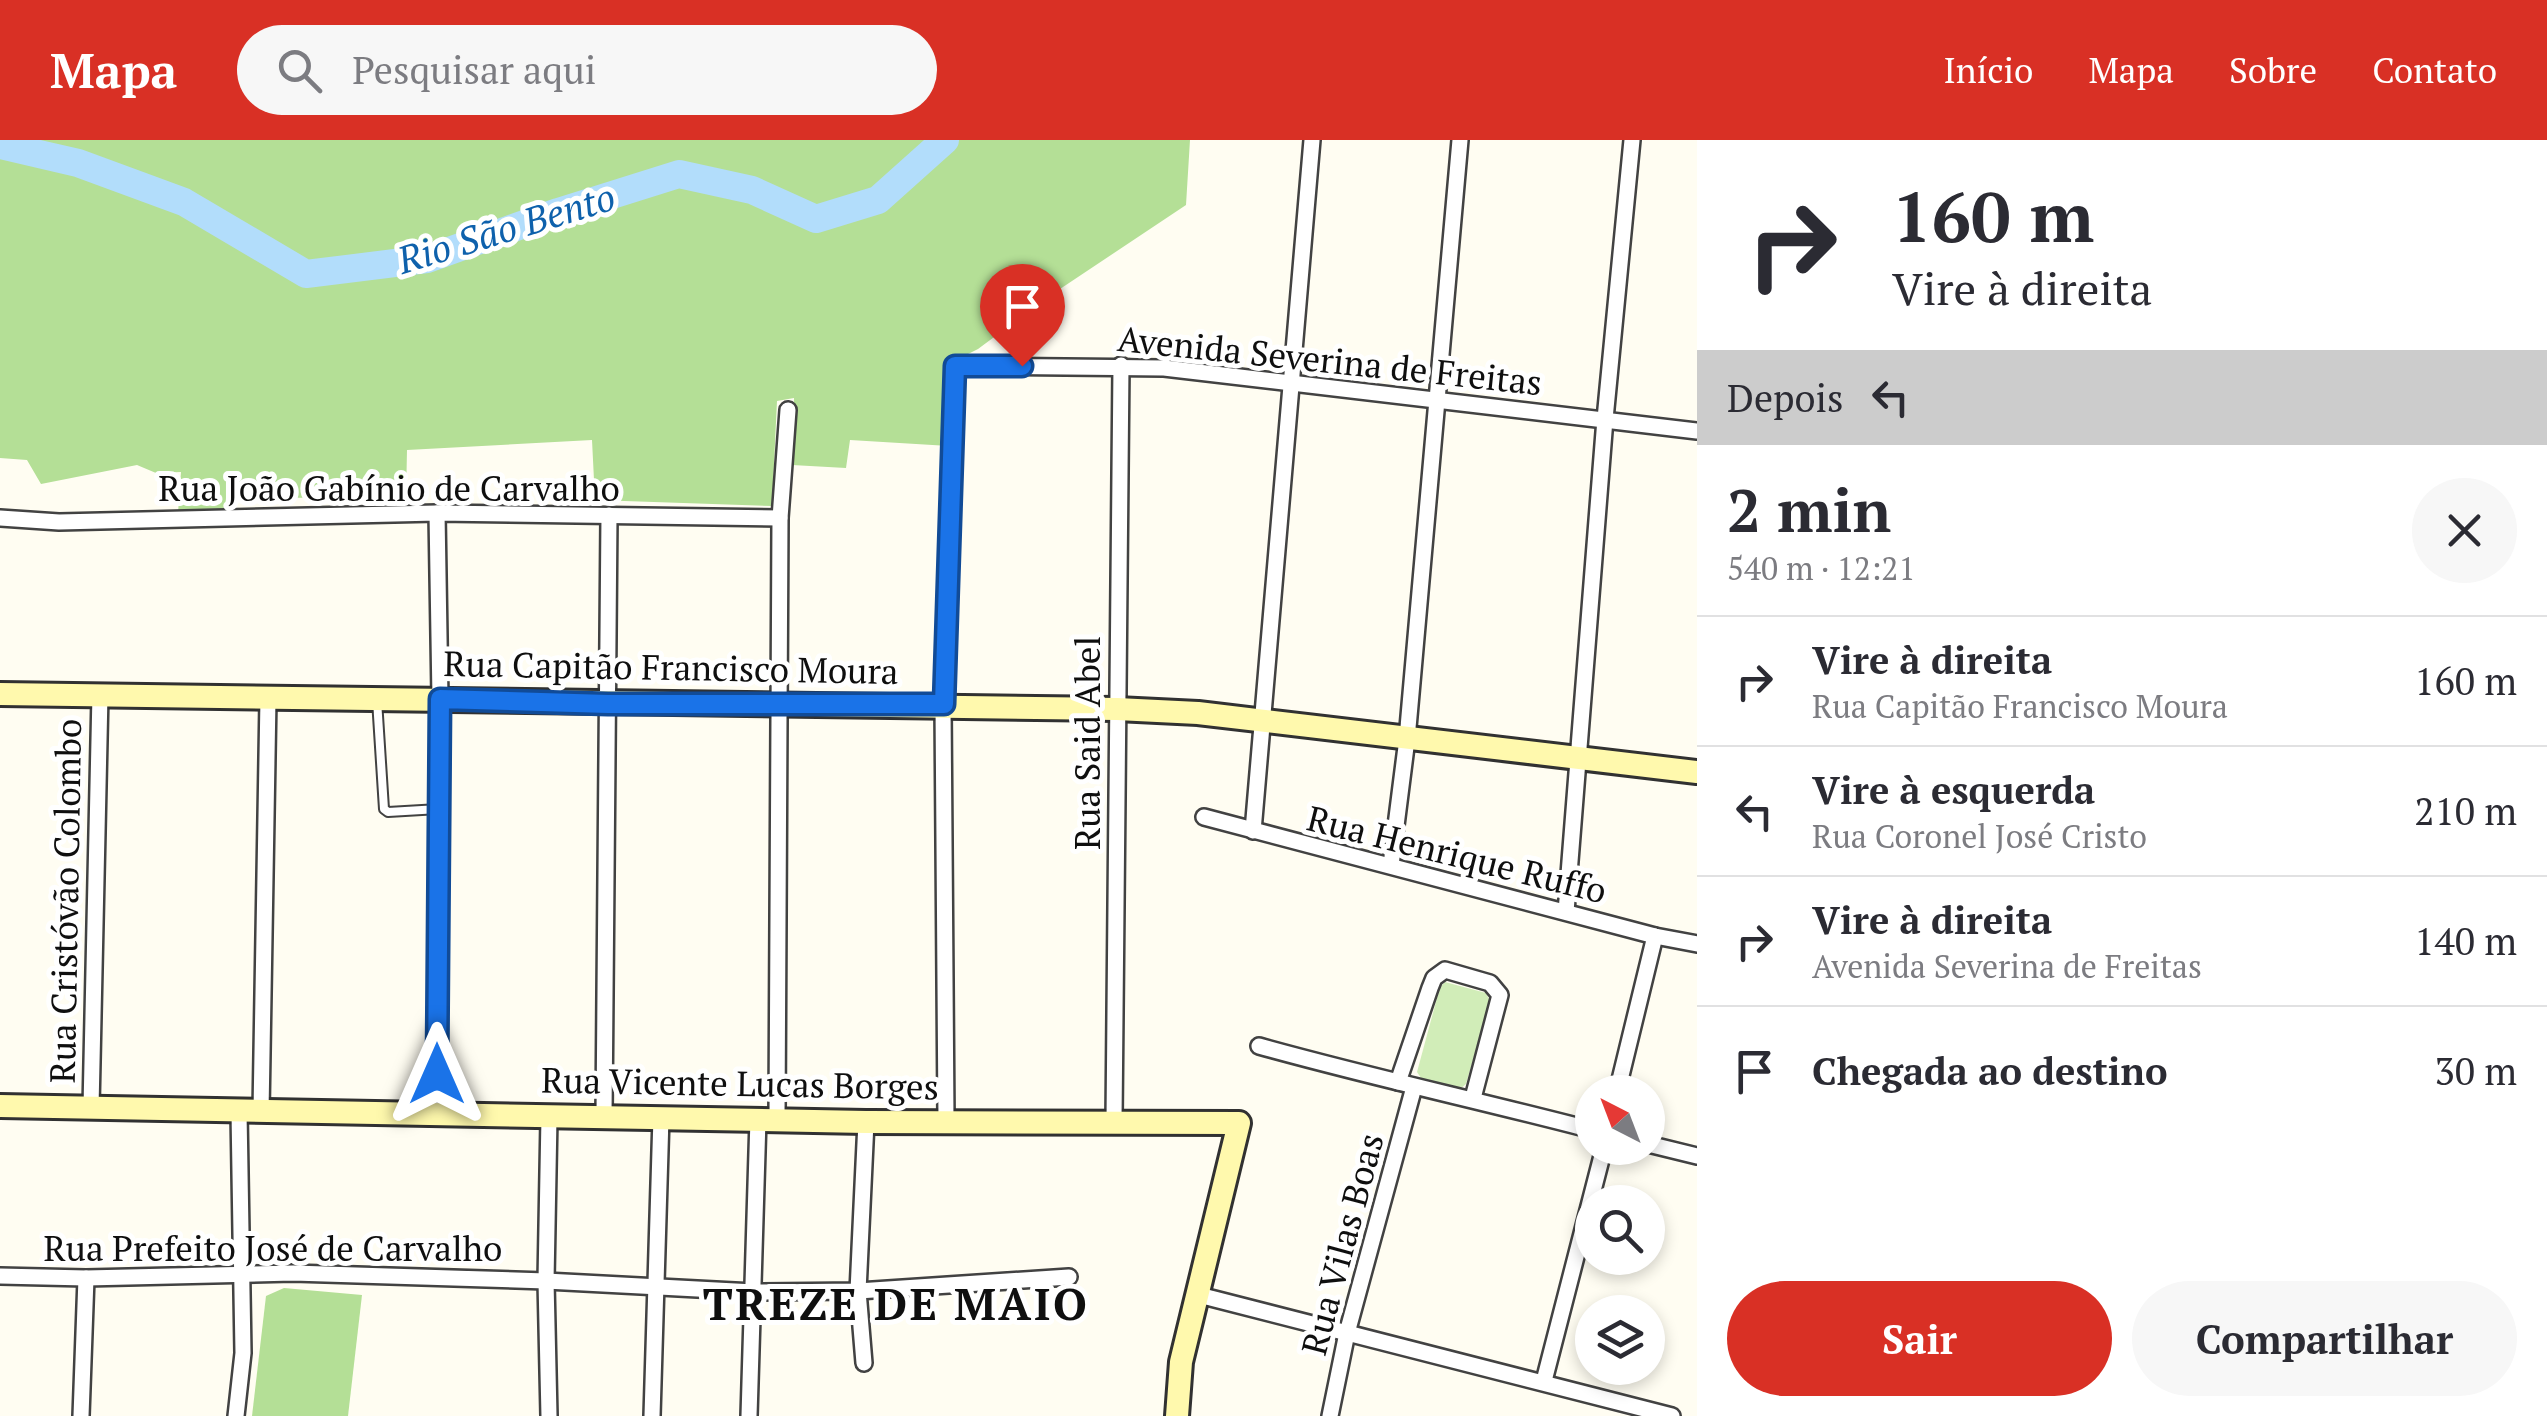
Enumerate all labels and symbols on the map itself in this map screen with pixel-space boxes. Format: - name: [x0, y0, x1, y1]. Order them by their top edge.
- water label: Rio São Bento: [390, 171, 621, 285]
- pin: [980, 264, 1065, 367]
- street label: Avenida Severina de Freitas: [1116, 315, 1544, 405]
- street label: Rua João Gabínio de Carvalho: [158, 465, 620, 511]
- street label: Rua Said Abel: [1064, 636, 1110, 850]
- street label: Rua Capitão Francisco Moura: [443, 640, 899, 694]
- street label: Rua Cristóvão Colombo: [39, 718, 91, 1084]
- street label: Rua Henrique Ruffo: [1303, 795, 1611, 913]
- position arrow: [385, 1022, 489, 1126]
- street label: Rua Vicente Lucas Borges: [541, 1057, 939, 1109]
- north arrow: [1575, 1075, 1665, 1165]
- street label: Rua Vilas Boas: [1290, 1128, 1394, 1360]
- street label: Rua Prefeito José de Carvalho: [44, 1225, 502, 1271]
- district label: TREZE DE MAIO: [703, 1273, 1089, 1333]

